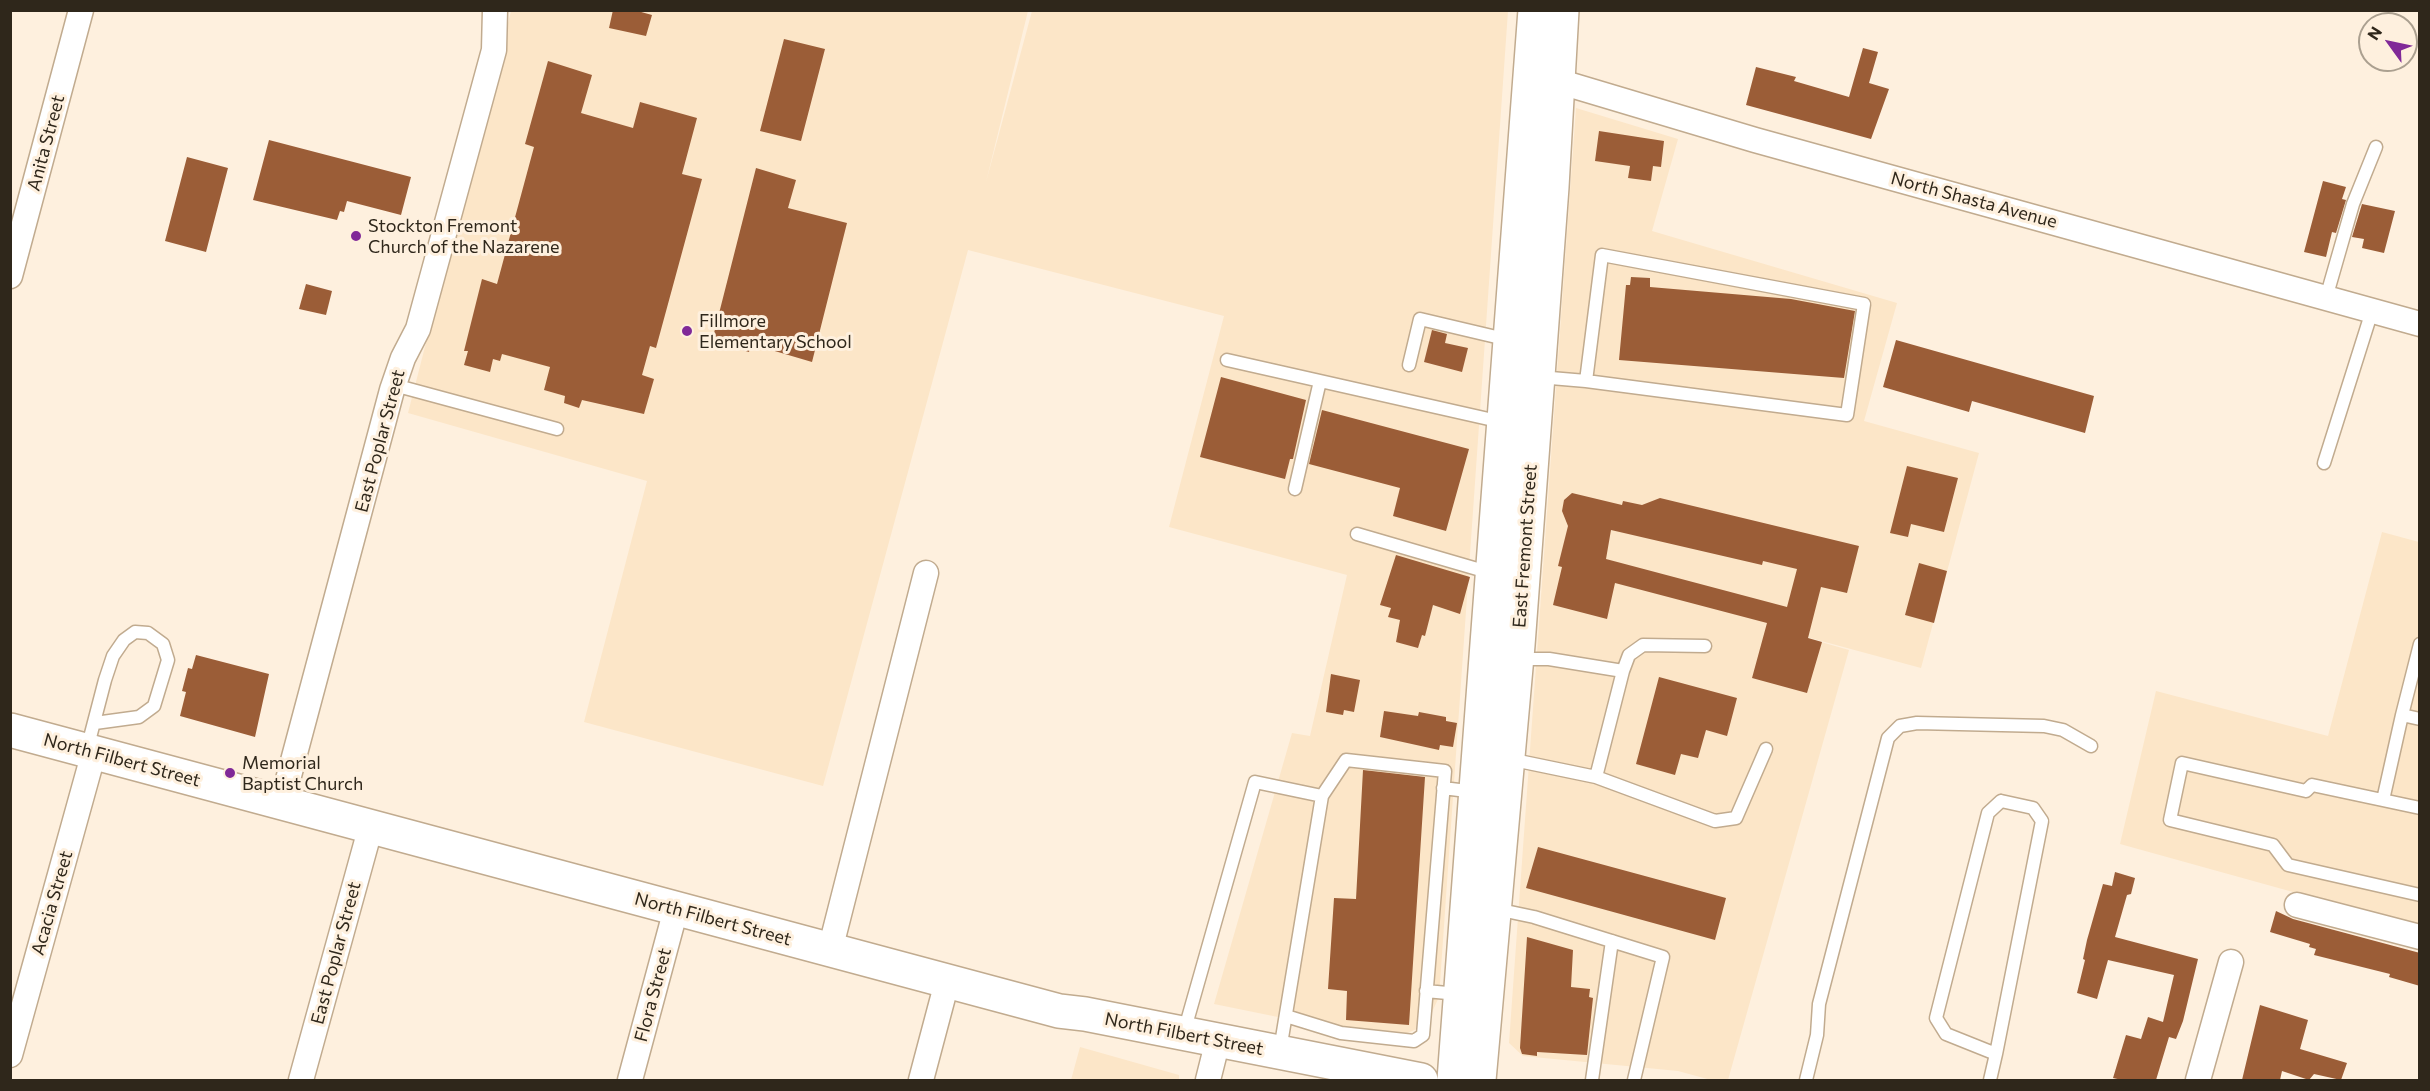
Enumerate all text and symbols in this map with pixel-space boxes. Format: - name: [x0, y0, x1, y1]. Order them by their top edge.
- north arrow: [2358, 12, 2418, 72]
- text: N: [2363, 23, 2385, 43]
- street label: Anita Street: [23, 93, 69, 193]
- street label: North Shasta Avenue: [1888, 167, 2060, 233]
- place label: Stockton Fremont Church of the Nazarene: [368, 215, 560, 258]
- marker: Stockton Fremont Church of the Nazarene: [349, 229, 363, 243]
- place label: Fillmore Elementary School: [699, 310, 852, 352]
- marker: Fillmore Elementary School: [680, 324, 694, 338]
- street label: East Poplar Street: [351, 367, 409, 515]
- street label: East Fremont Street: [1509, 463, 1541, 629]
- street label: North Filbert Street: [41, 729, 203, 791]
- place label: Memorial Baptist Church: [242, 752, 363, 795]
- marker: Memorial Baptist Church: [223, 766, 237, 780]
- street label: Acacia Street: [27, 848, 77, 958]
- street label: East Poplar Street: [307, 879, 365, 1027]
- street label: North Filbert Street: [632, 888, 794, 950]
- street label: Flora Street: [630, 946, 676, 1044]
- street label: North Filbert Street: [1103, 1008, 1265, 1060]

